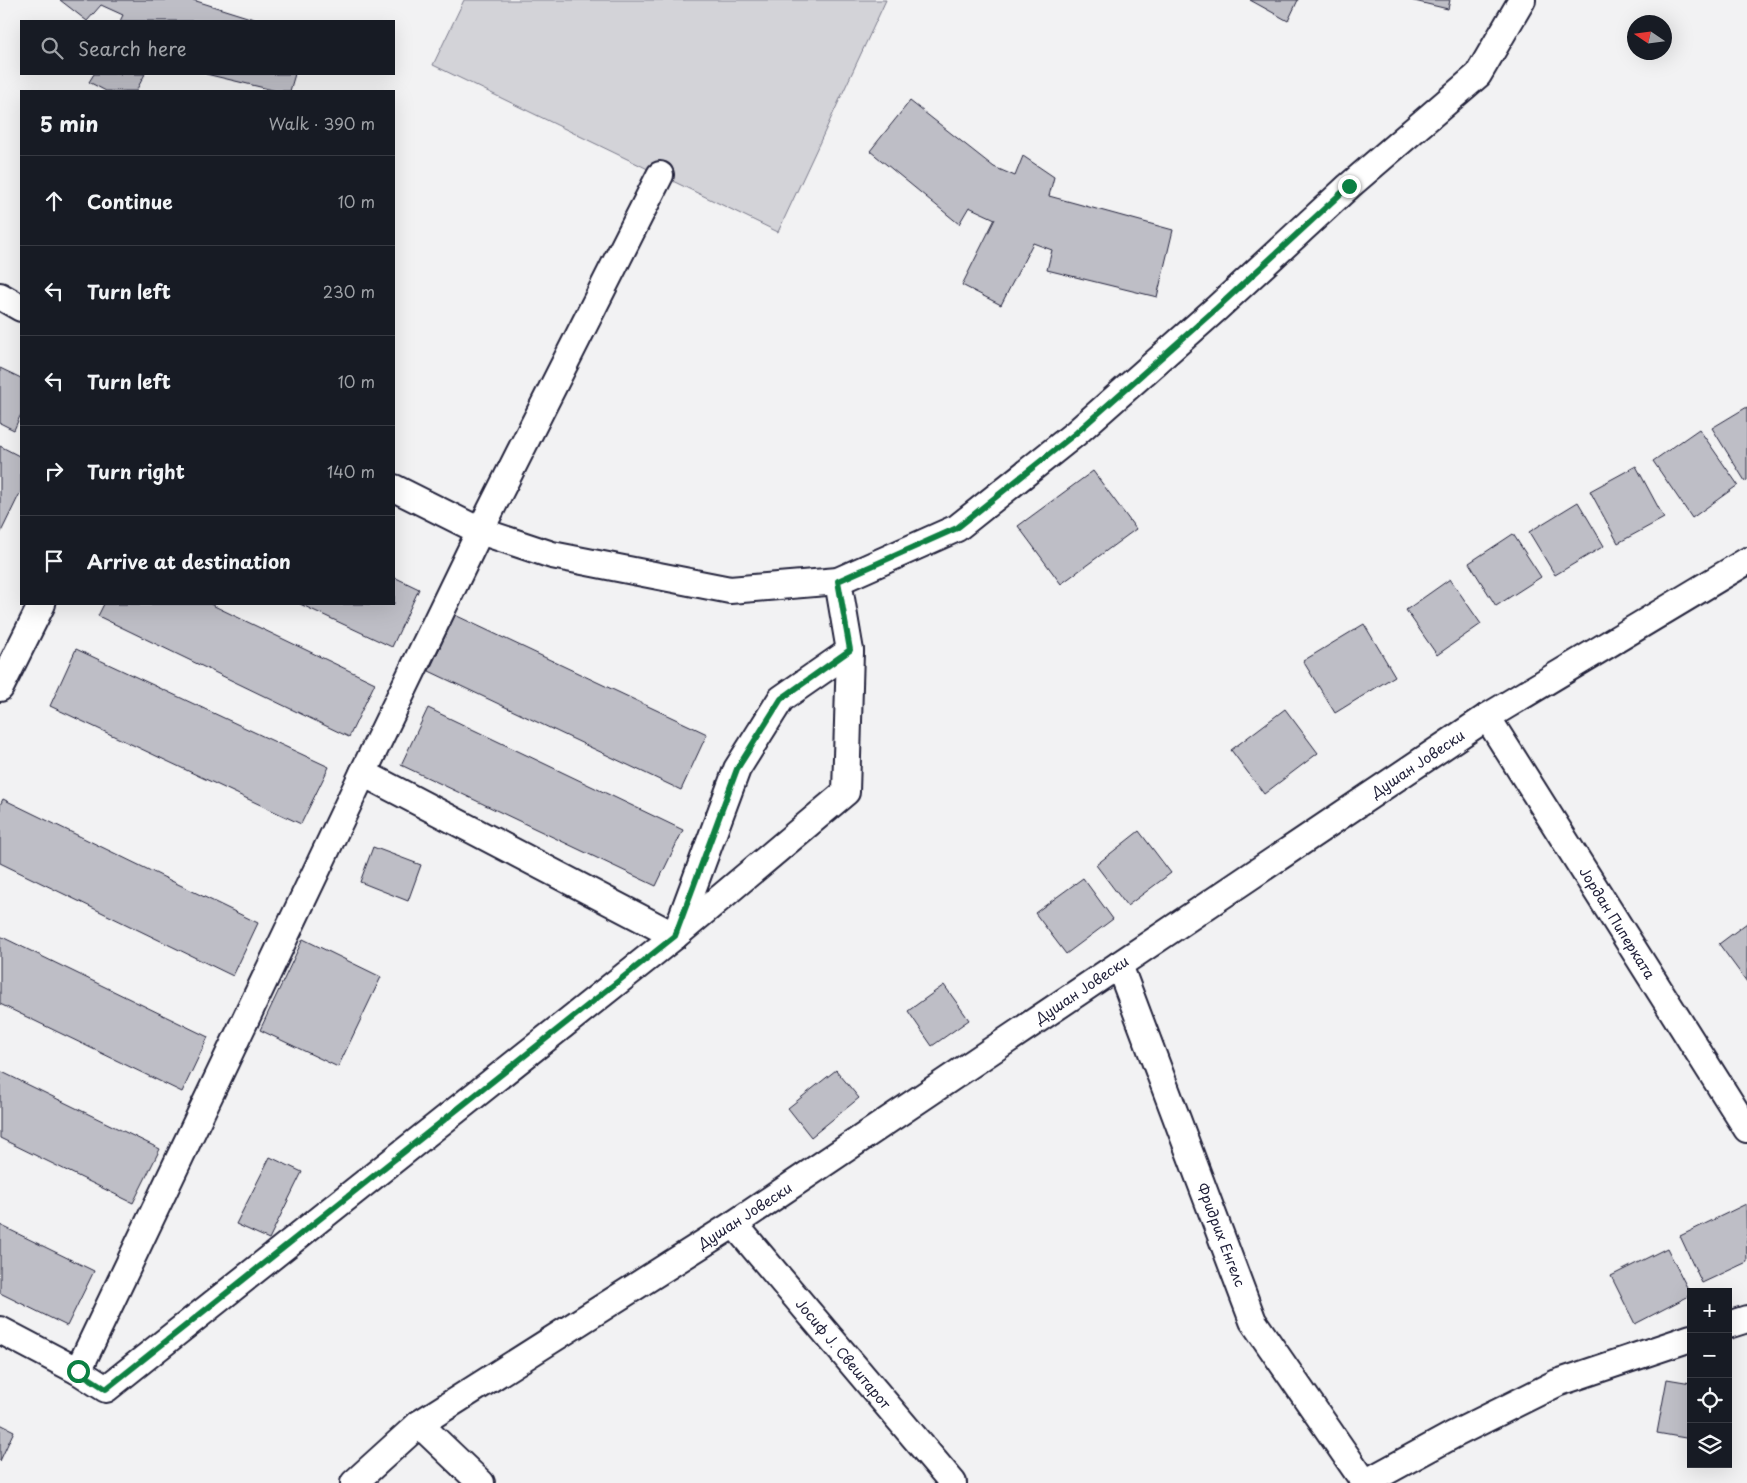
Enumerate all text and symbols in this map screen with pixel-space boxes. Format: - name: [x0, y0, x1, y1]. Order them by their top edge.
- north arrow: [1627, 15, 1672, 60]
- search box: [20, 20, 395, 75]
- icon: search: [38, 34, 66, 62]
- text: Search here: [78, 34, 187, 62]
- text: 5 min: [40, 107, 98, 139]
- text: Walk · 390 m: [269, 111, 375, 135]
- route end: [1338, 175, 1361, 198]
- icon: ahead: [40, 187, 68, 215]
- text: Continue: [87, 187, 173, 215]
- text: 10 m: [338, 189, 375, 213]
- icon: left: [40, 277, 68, 305]
- text: Turn left: [87, 277, 171, 305]
- text: 230 m: [323, 279, 375, 303]
- icon: left: [40, 367, 68, 395]
- text: Turn left: [87, 367, 171, 395]
- text: 10 m: [338, 369, 375, 393]
- icon: right: [40, 457, 68, 485]
- text: Turn right: [87, 457, 185, 485]
- text: 140 m: [327, 459, 375, 483]
- icon: arrive: [40, 547, 68, 575]
- text: Arrive at destination: [87, 547, 291, 575]
- street label: Душан Јовески: [1366, 725, 1469, 803]
- street label: Јордан Пиперката: [1574, 862, 1661, 983]
- street label: Душан Јовески: [1030, 951, 1133, 1029]
- street label: Душан Јовески: [693, 1177, 796, 1254]
- street label: Фридрих Енгелс: [1192, 1180, 1251, 1290]
- map controls: [1687, 1288, 1732, 1468]
- button: +: [1687, 1288, 1732, 1333]
- street label: Јосиф Ј. Свештарот: [791, 1294, 896, 1414]
- button: −: [1687, 1333, 1732, 1378]
- route start: [67, 1360, 90, 1383]
- button: locate: [1687, 1378, 1732, 1423]
- button: layers: [1687, 1423, 1732, 1468]

